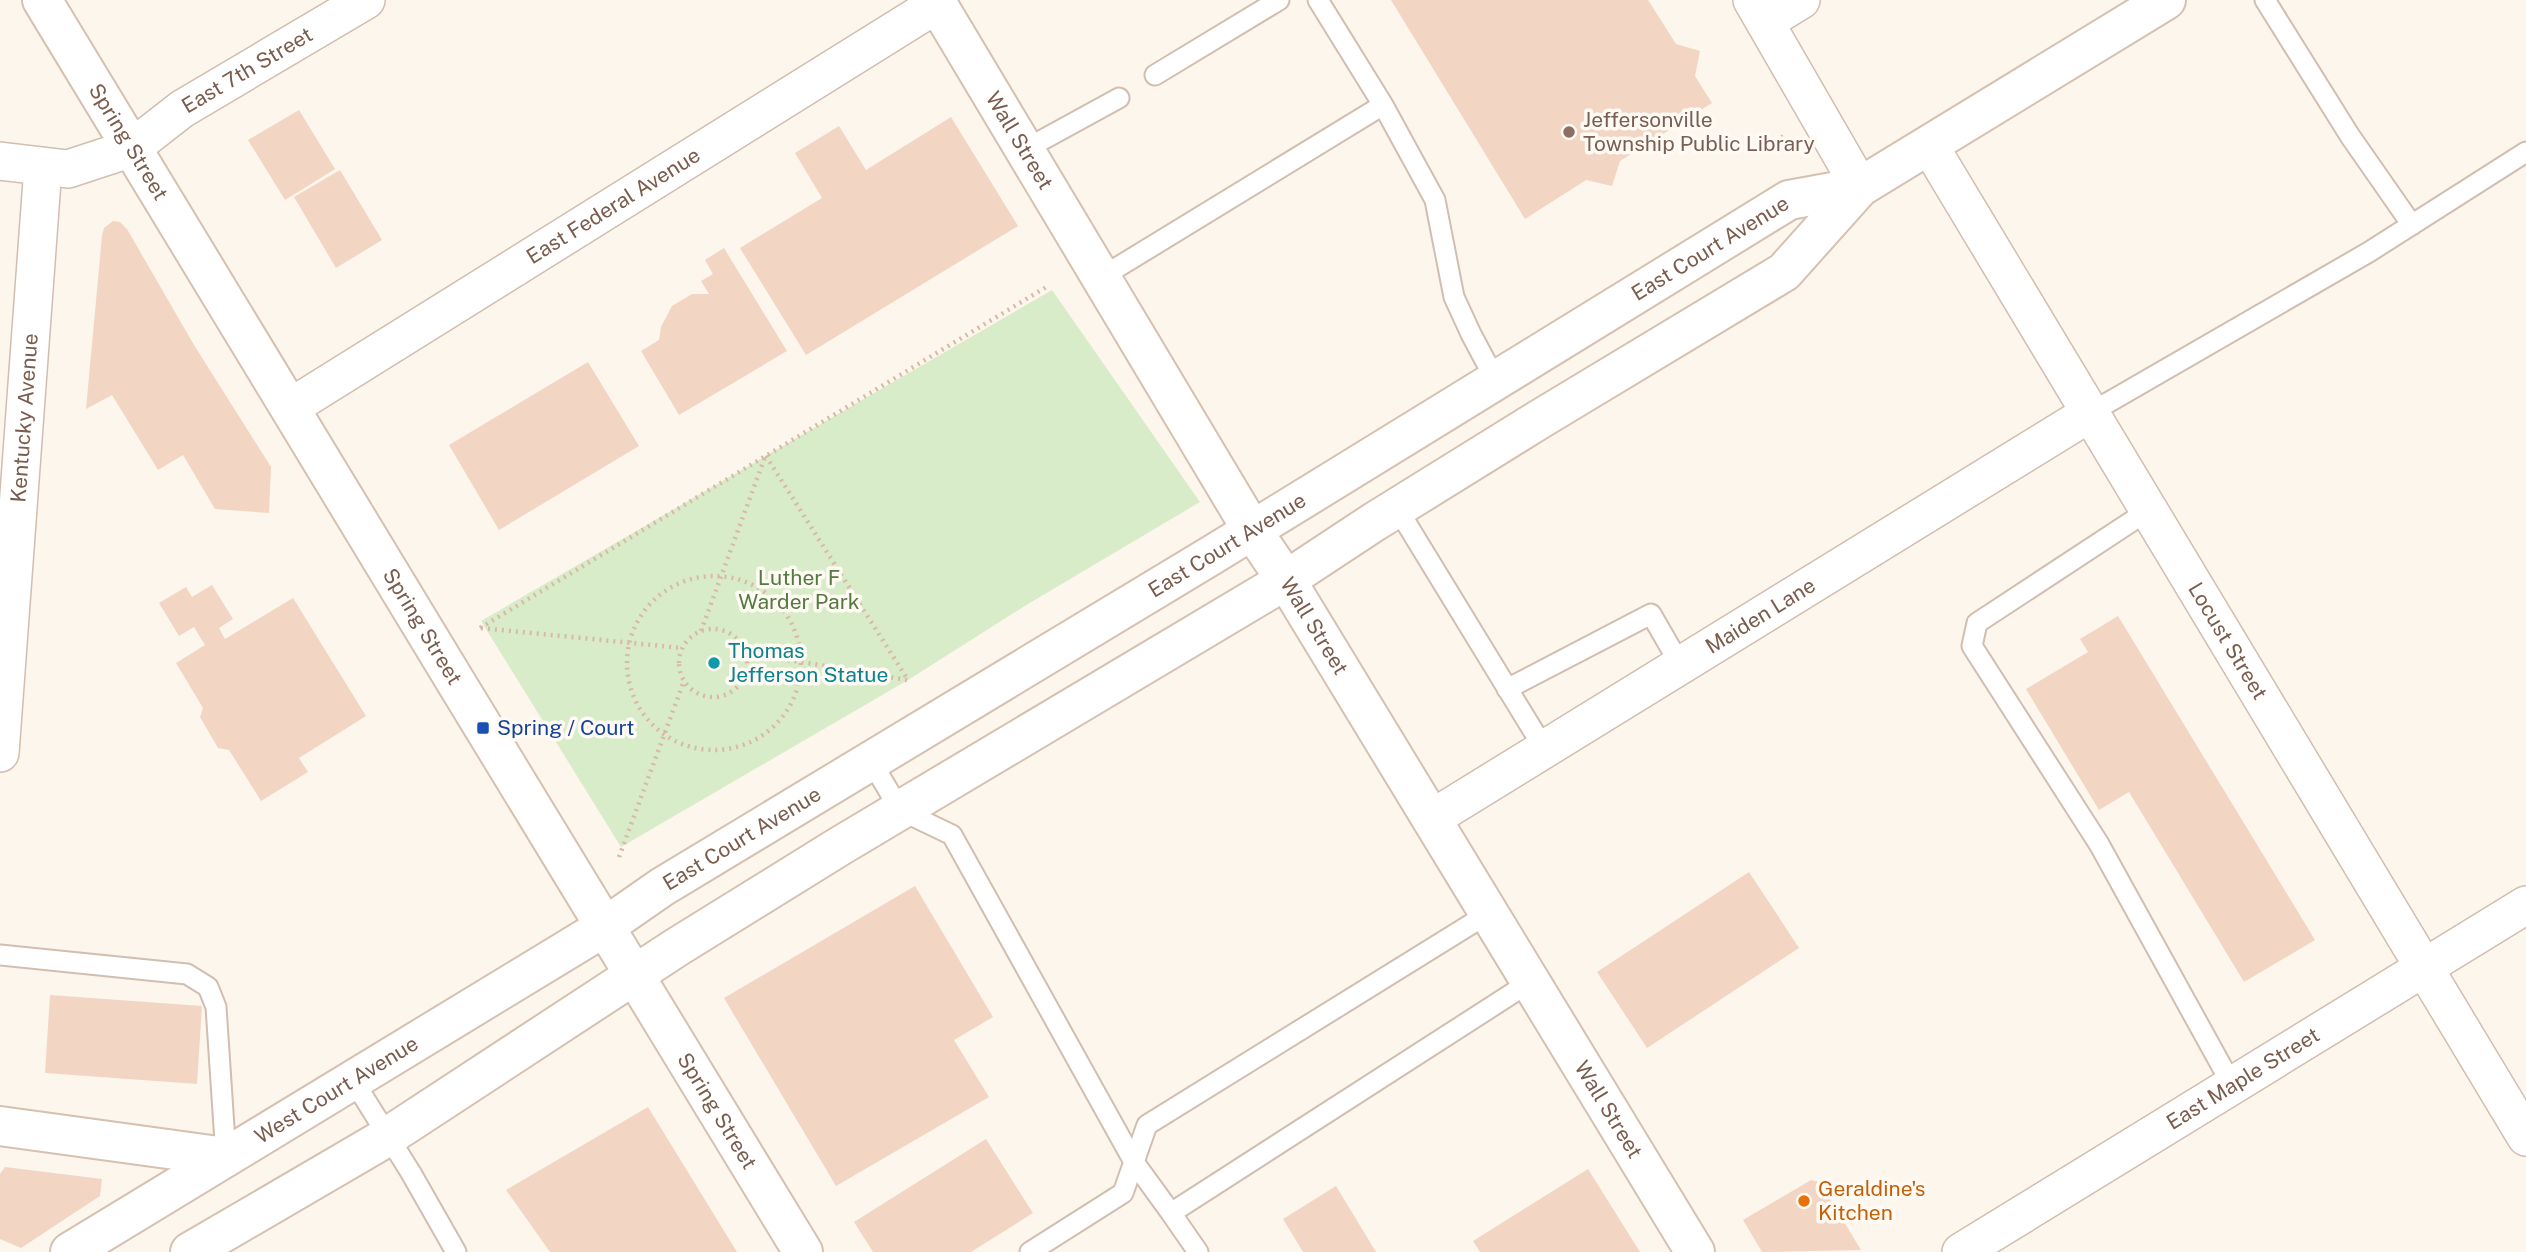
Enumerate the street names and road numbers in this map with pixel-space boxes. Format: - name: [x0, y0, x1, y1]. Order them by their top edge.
- street label: East 7th Street: [177, 22, 317, 118]
- street label: Spring Street: [84, 79, 174, 205]
- street label: Wall Street: [981, 87, 1058, 194]
- street label: East Federal Avenue: [522, 142, 704, 269]
- street label: East Court Avenue: [1627, 190, 1793, 306]
- street label: Kentucky Avenue: [5, 332, 43, 503]
- street label: East Court Avenue: [1144, 487, 1310, 603]
- street label: Spring Street: [378, 564, 468, 689]
- street label: Maiden Lane: [1701, 572, 1820, 659]
- street label: Wall Street: [1275, 573, 1354, 679]
- street label: Locust Street: [2183, 578, 2273, 704]
- street label: East Court Avenue: [658, 781, 825, 896]
- street label: East Maple Street: [2162, 1022, 2324, 1135]
- street label: West Court Avenue: [250, 1030, 423, 1149]
- street label: Spring Street: [672, 1048, 762, 1174]
- street label: Wall Street: [1570, 1056, 1648, 1163]

